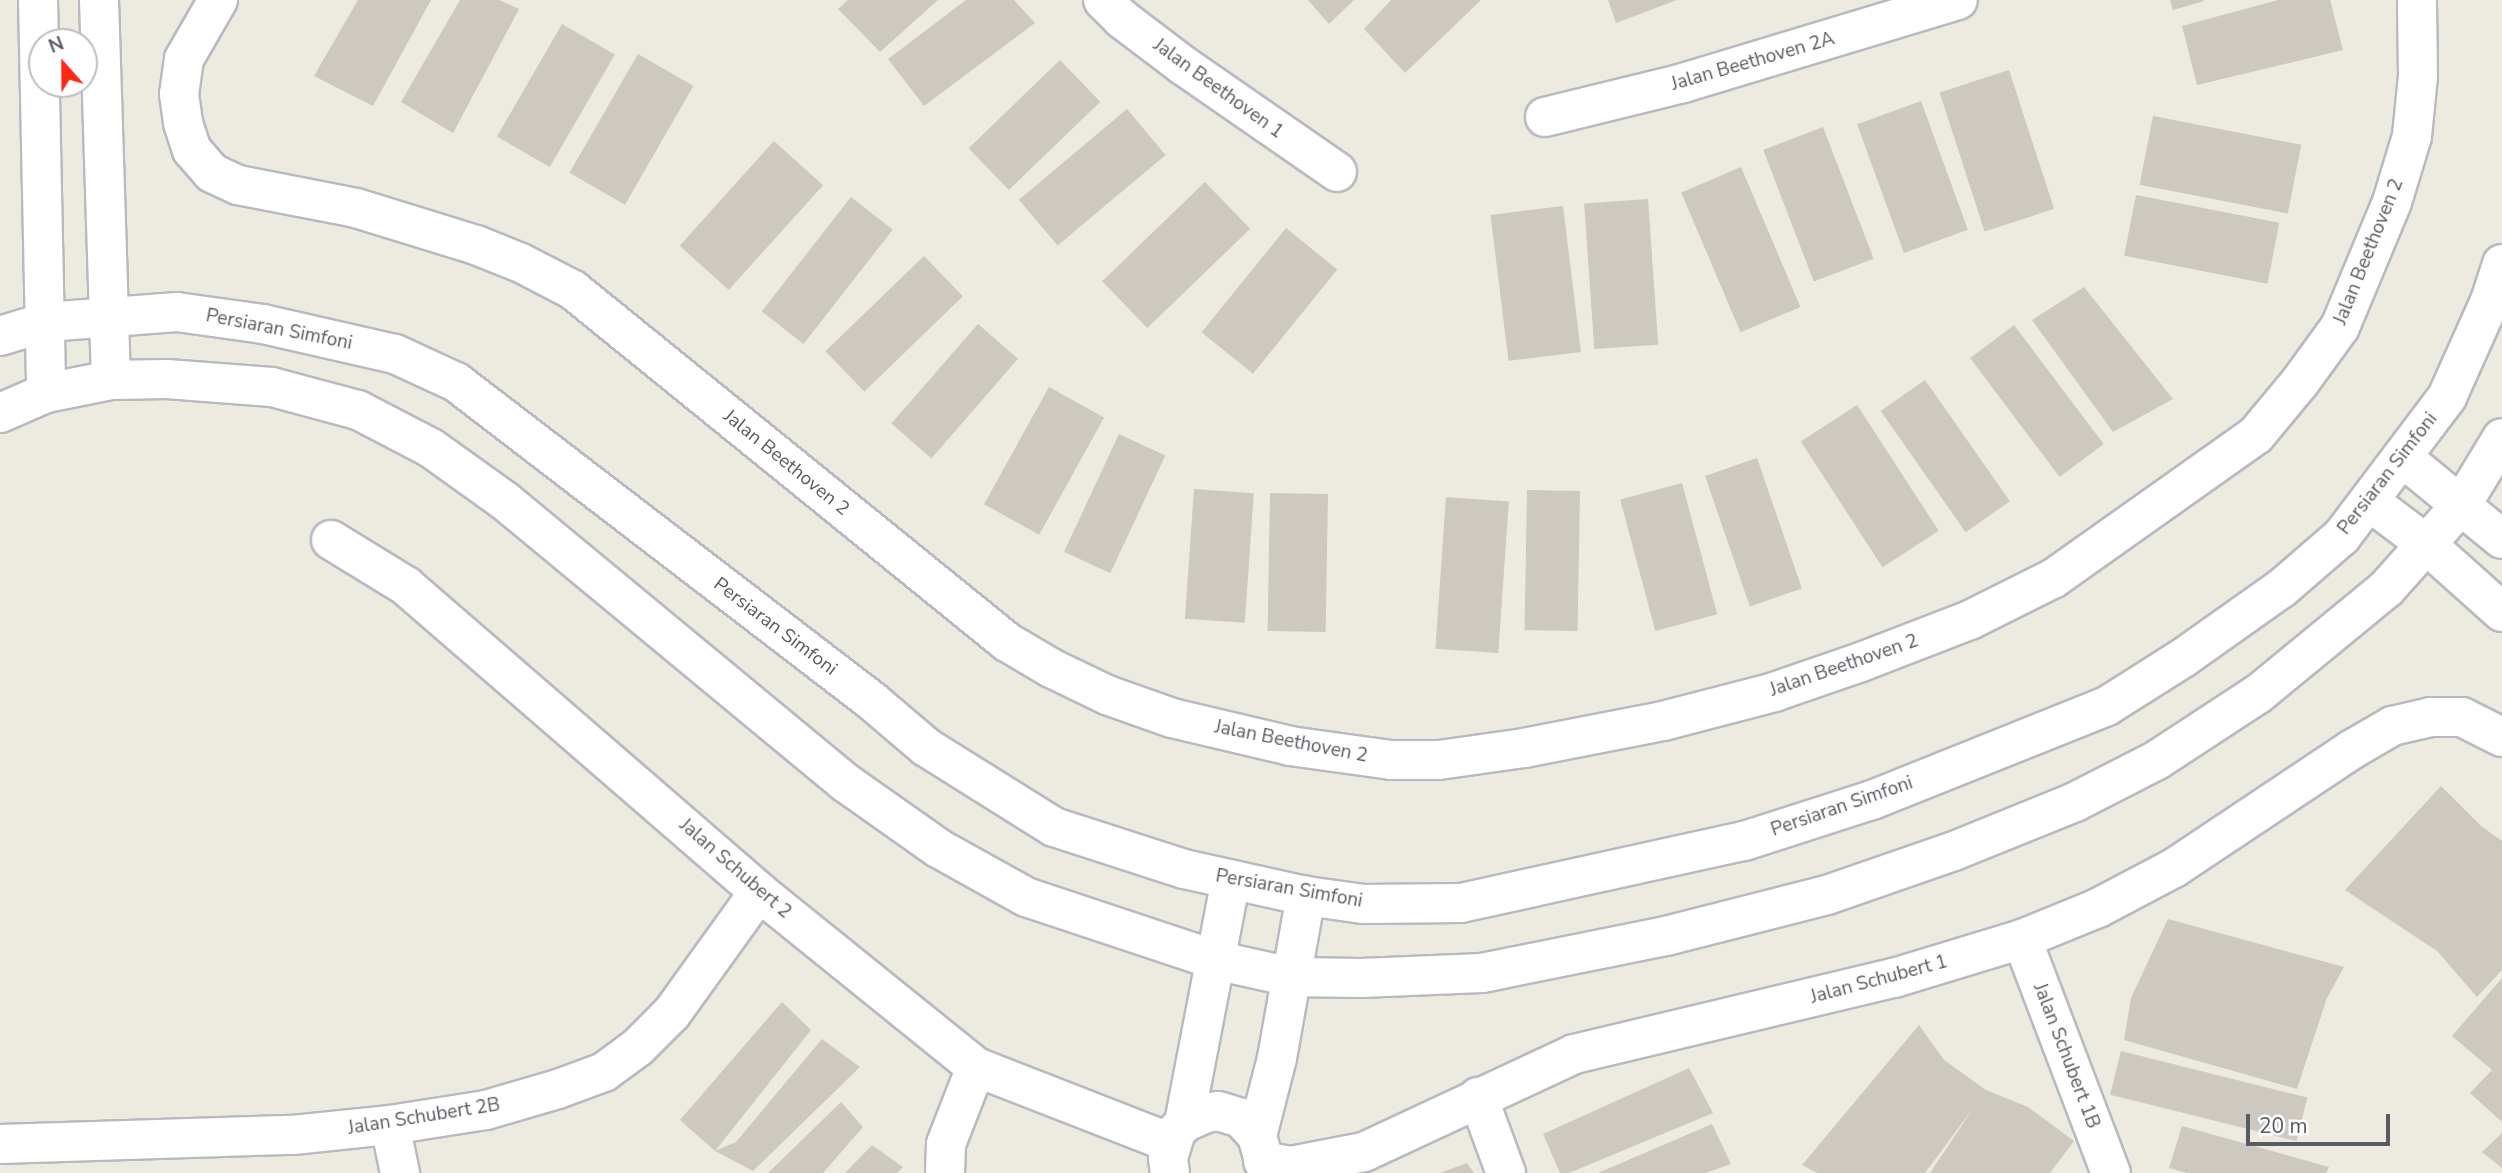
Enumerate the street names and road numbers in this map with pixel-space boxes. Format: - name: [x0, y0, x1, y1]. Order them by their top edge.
- street label: Jalan Beethoven 2A: [1669, 28, 1837, 96]
- street label: Jalan Beethoven 1: [1148, 34, 1288, 144]
- street label: Jalan Beethoven 2: [2329, 176, 2409, 328]
- street label: Persiaran Simfoni: [204, 305, 354, 355]
- street label: Jalan Beethoven 2: [718, 405, 854, 521]
- street label: Persiaran Simfoni: [2333, 408, 2443, 540]
- street label: Persiaran Simfoni: [709, 573, 841, 681]
- street label: Jalan Beethoven 2: [1767, 630, 1921, 702]
- street label: Jalan Beethoven 2: [1213, 716, 1369, 768]
- street label: Persiaran Simfoni: [1768, 772, 1916, 842]
- street label: Jalan Schubert 2: [674, 814, 796, 924]
- street label: Persiaran Simfoni: [1214, 865, 1364, 913]
- street label: Jalan Schubert 1: [1808, 951, 1950, 1009]
- street label: Jalan Schubert 1B: [2028, 980, 2104, 1132]
- street label: Jalan Schubert 2B: [346, 1094, 502, 1140]

